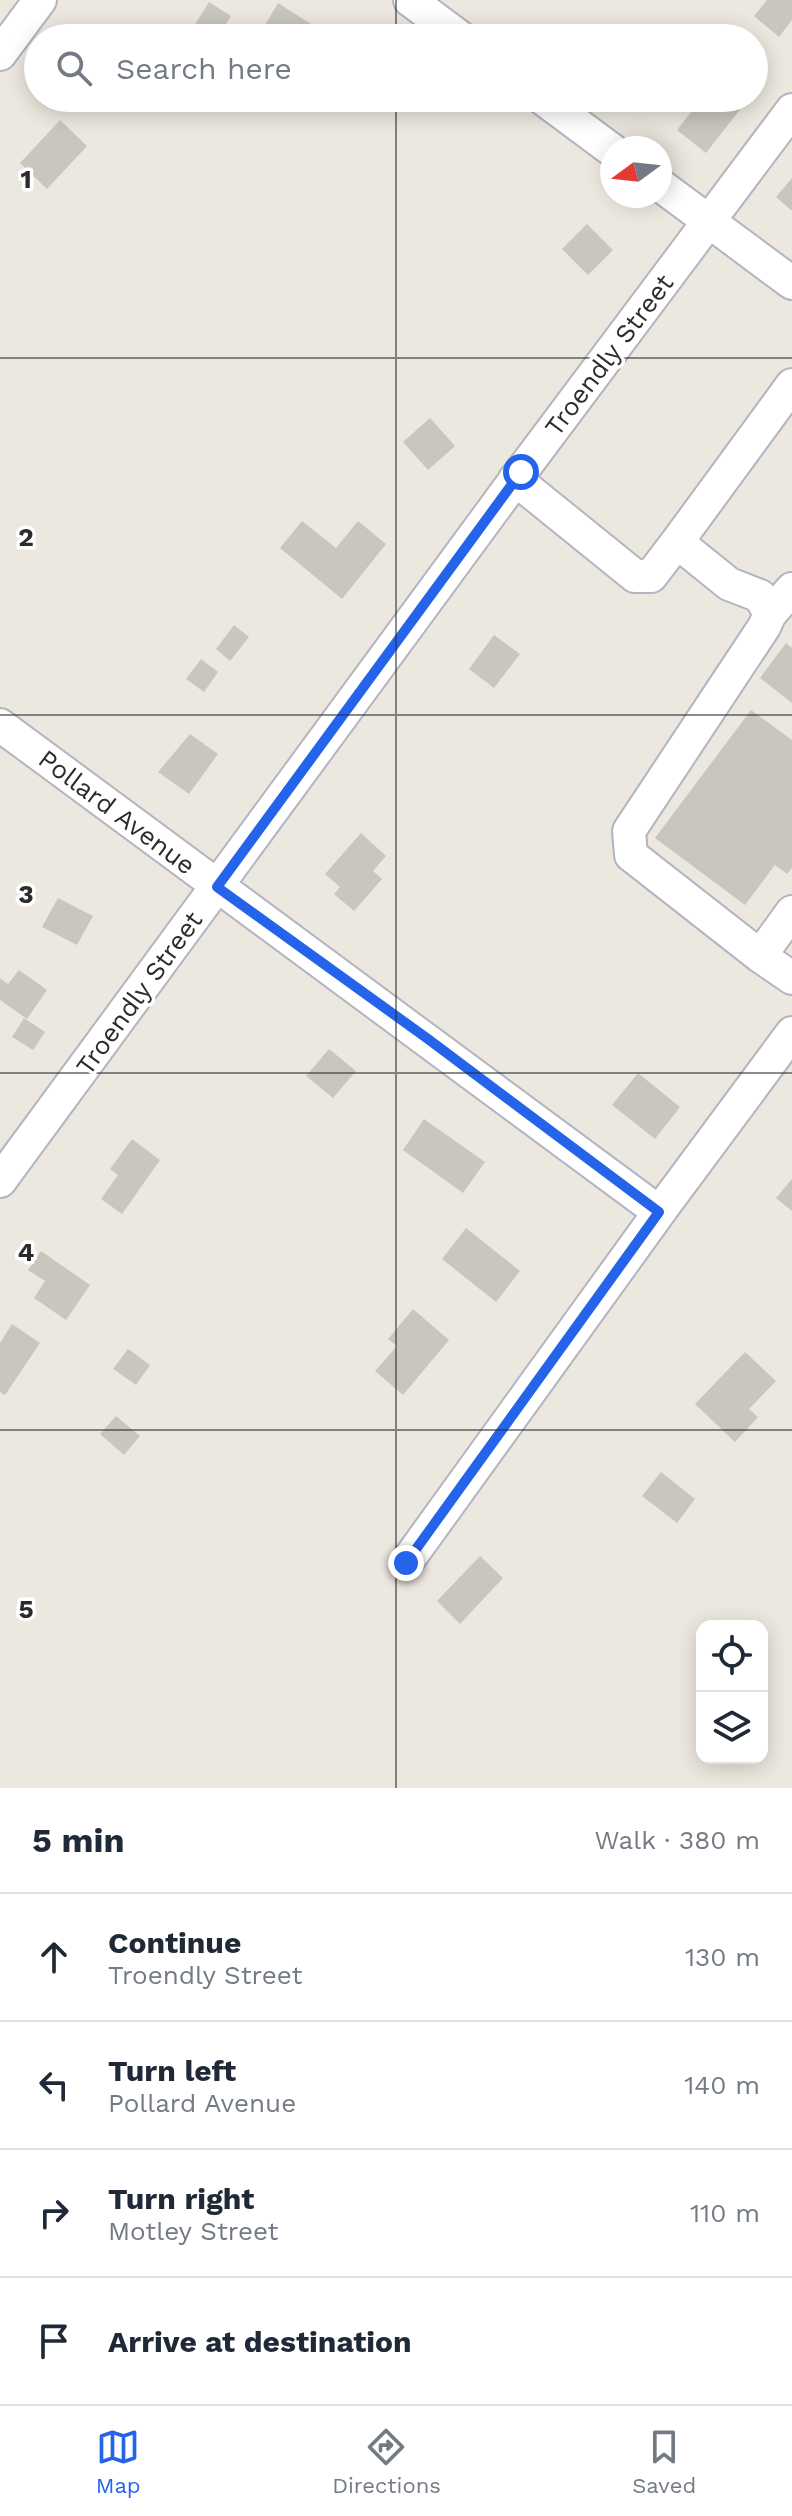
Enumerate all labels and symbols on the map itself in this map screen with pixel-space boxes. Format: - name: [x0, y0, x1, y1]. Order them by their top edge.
- north arrow: [600, 136, 672, 208]
- text: 1: [20, 164, 32, 194]
- street label: Troendly Street: [539, 268, 680, 442]
- route start: [503, 454, 539, 490]
- text: 2: [18, 522, 34, 552]
- street label: Pollard Avenue: [33, 743, 201, 881]
- text: 3: [18, 879, 34, 909]
- street label: Troendly Street: [70, 906, 208, 1080]
- text: 4: [18, 1237, 35, 1267]
- route end: [388, 1545, 424, 1581]
- text: 5: [18, 1594, 34, 1624]

